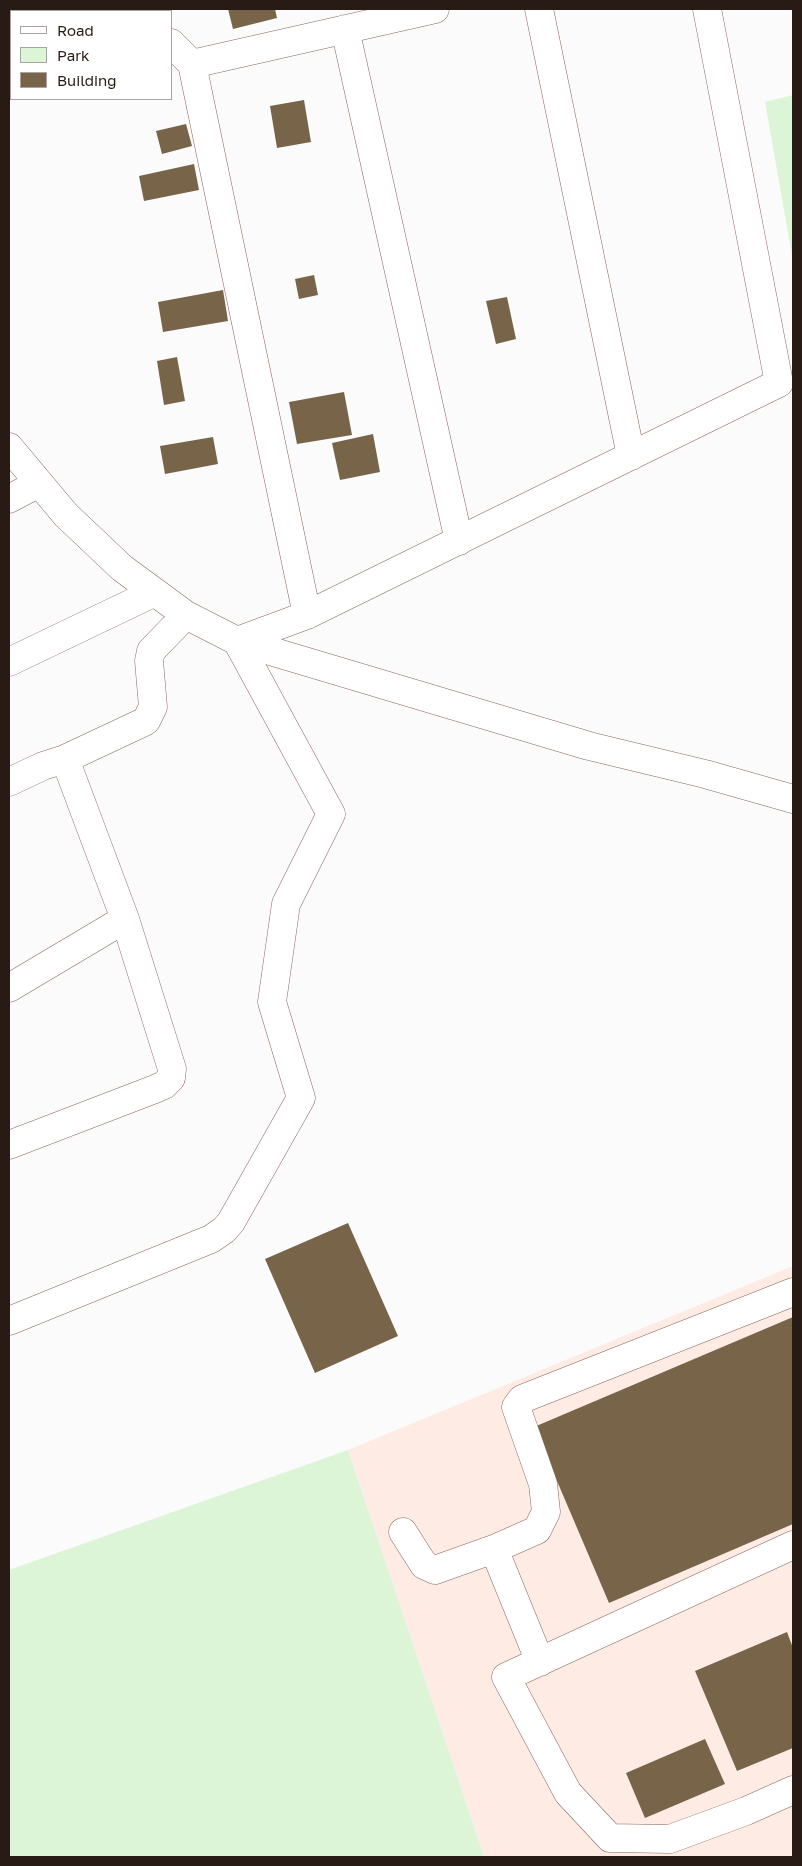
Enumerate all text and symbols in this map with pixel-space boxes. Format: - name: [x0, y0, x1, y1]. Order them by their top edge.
- legend: [10, 10, 172, 100]
- text: Road: [57, 21, 94, 39]
- text: Park: [57, 46, 89, 64]
- text: Building: [57, 71, 117, 89]

